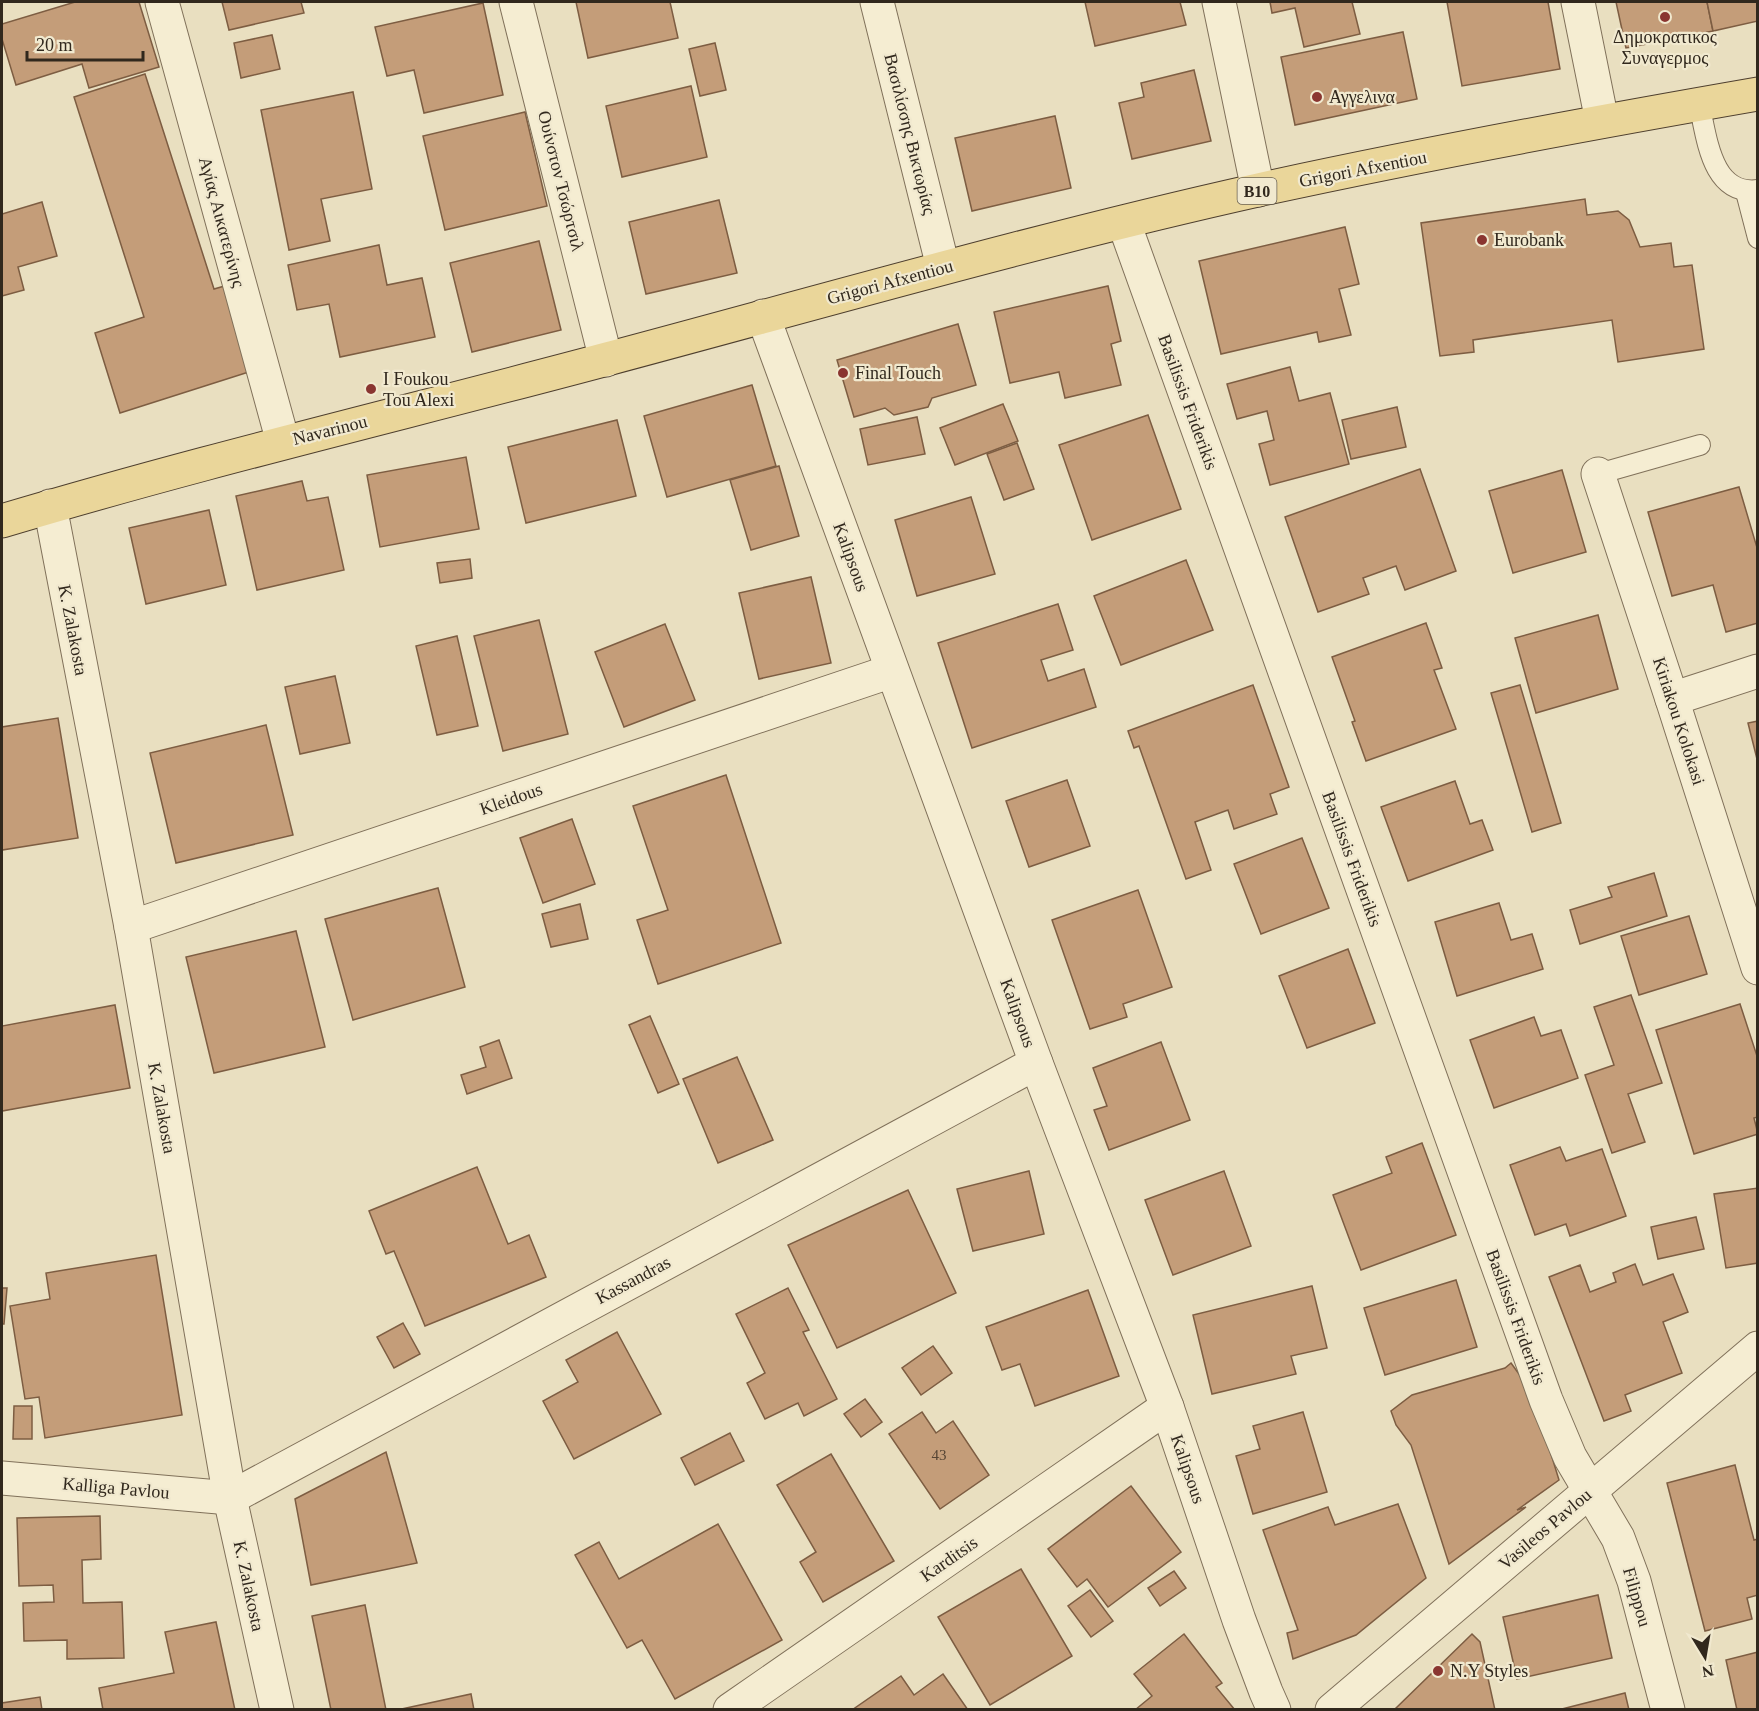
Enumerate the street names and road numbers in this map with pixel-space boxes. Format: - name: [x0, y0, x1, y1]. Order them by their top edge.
- street label: Βασιλίσσης Βικτωρίας: [880, 51, 940, 217]
- street label: Ουίνστον Τσώρτσιλ: [534, 109, 588, 254]
- street label: Grigori Afxentiou: [1298, 147, 1428, 191]
- street label: Αγίας Αικατερίνης: [195, 155, 249, 289]
- road number: B10: [1238, 178, 1276, 204]
- street label: Grigori Afxentiou: [825, 256, 955, 308]
- street label: Basilissis Friderikis: [1154, 332, 1222, 472]
- street label: Navarinou: [291, 411, 369, 449]
- street label: Kalipsous: [829, 520, 873, 594]
- street label: K. Zalakosta: [54, 583, 92, 677]
- street label: Kiriakou Kolokasi: [1649, 654, 1709, 788]
- street label: Kleidous: [477, 779, 545, 819]
- street label: Basilissis Friderikis: [1318, 789, 1386, 929]
- street label: Kalipsous: [996, 976, 1040, 1050]
- street label: K. Zalakosta: [144, 1061, 180, 1155]
- street label: Basilissis Friderikis: [1482, 1247, 1550, 1387]
- street label: Kassandras: [592, 1252, 674, 1308]
- street label: Kalipsous: [1167, 1432, 1209, 1506]
- street label: Kalliga Pavlou: [62, 1473, 170, 1503]
- street label: Vasileos Pavlou: [1495, 1485, 1595, 1573]
- street label: Karditsis: [917, 1532, 981, 1586]
- street label: K. Zalakosta: [230, 1539, 268, 1633]
- street label: Filippou: [1619, 1565, 1655, 1629]

